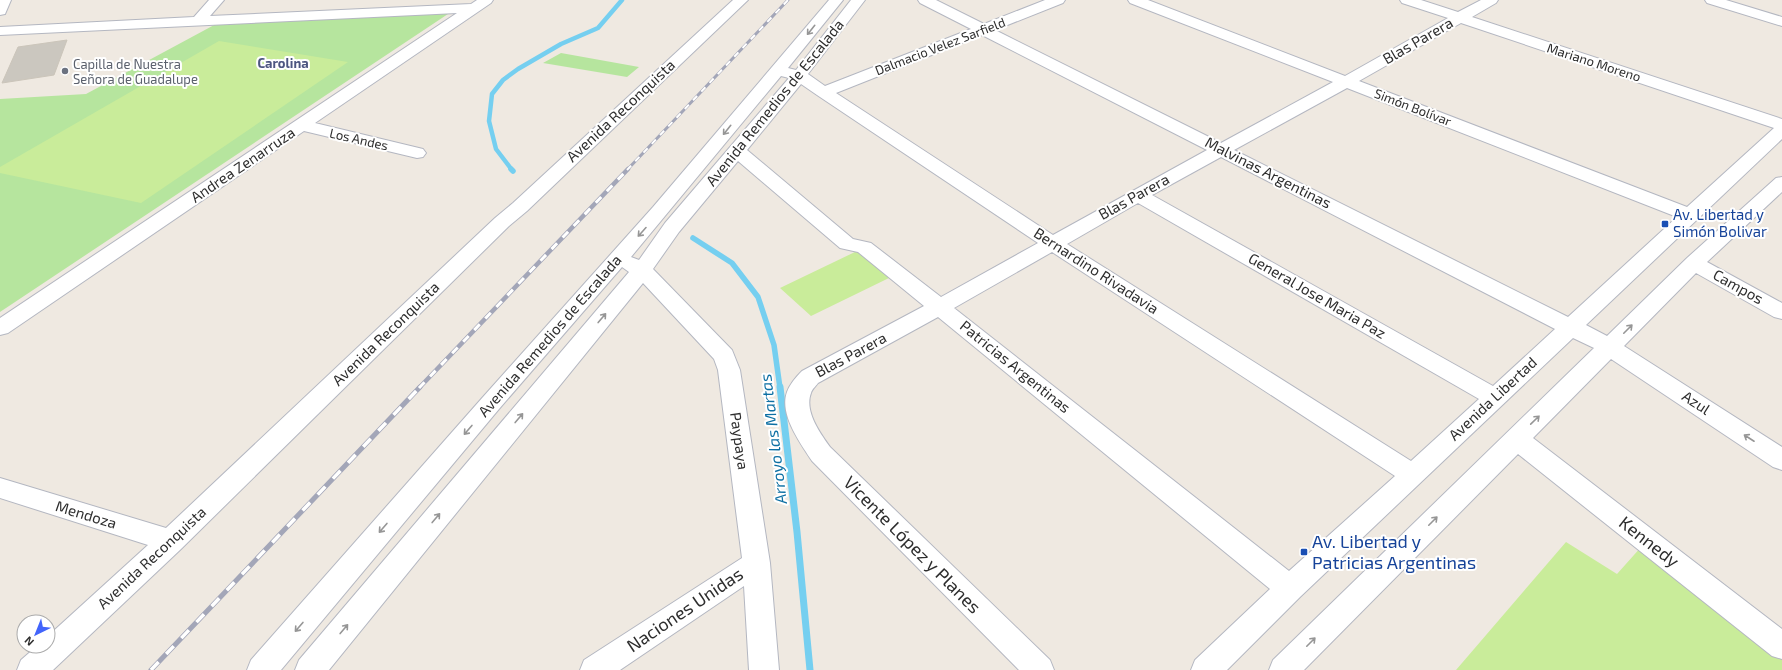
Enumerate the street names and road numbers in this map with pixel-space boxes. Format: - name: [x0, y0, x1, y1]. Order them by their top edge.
- street label: Blas Parera: [1379, 13, 1456, 67]
- street label: Dalmacio Velez Sarfield: [873, 14, 1007, 78]
- street label: Avenida Remedios de Escalada: [701, 16, 847, 189]
- street label: Mariano Moreno: [1545, 39, 1643, 85]
- street label: Avenida Reconquista: [562, 55, 678, 165]
- street label: Simón Bolívar: [1372, 85, 1454, 129]
- street label: Andrea Zenarruza: [187, 123, 298, 206]
- street label: Los Andes: [328, 124, 390, 154]
- street label: Malvinas Argentinas: [1202, 133, 1335, 212]
- street label: Blas Parera: [1095, 169, 1172, 223]
- street label: Bernardino Rivadavia: [1031, 223, 1162, 317]
- street label: General Jose Maria Paz: [1246, 248, 1389, 342]
- street label: Avenida Remedios de Escalada: [474, 251, 625, 420]
- street label: Campos: [1710, 265, 1767, 307]
- street label: Avenida Reconquista: [328, 278, 443, 389]
- street label: Patricias Argentinas: [957, 316, 1074, 416]
- street label: Blas Parera: [812, 328, 889, 380]
- street label: Avenida Libertad: [1444, 353, 1540, 444]
- street label: Azul: [1679, 386, 1714, 418]
- street label: Paypaya: [727, 411, 753, 471]
- street label: Vicente López y Planes: [839, 471, 986, 618]
- street label: Mendoza: [54, 496, 119, 532]
- street label: Avenida Reconquista: [93, 502, 209, 612]
- street label: Kennedy: [1615, 511, 1685, 572]
- street label: Naciones Unidas: [622, 562, 747, 656]

